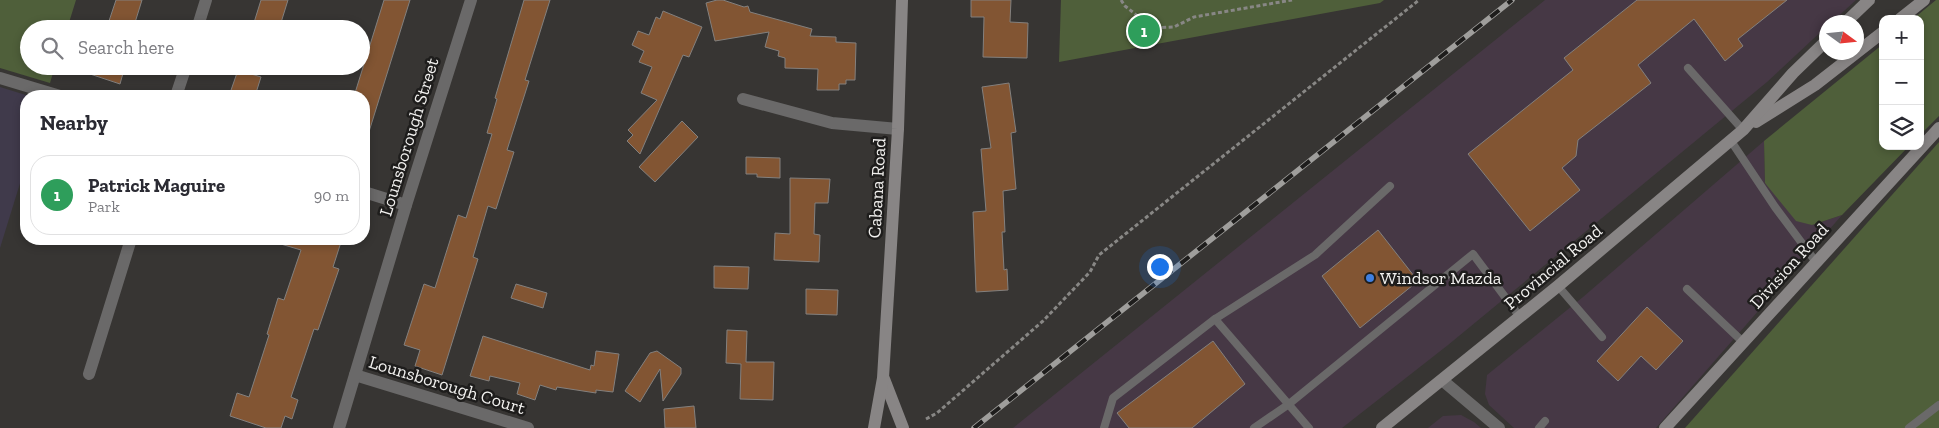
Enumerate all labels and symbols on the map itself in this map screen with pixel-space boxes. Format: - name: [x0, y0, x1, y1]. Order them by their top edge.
- pin: 1: [1128, 12, 1160, 50]
- north arrow: [1819, 15, 1864, 60]
- street label: Lounsborough Street: [374, 55, 444, 219]
- street label: Cabana Road: [863, 137, 891, 239]
- street label: Division Road: [1745, 219, 1833, 313]
- street label: Provincial Road: [1500, 220, 1606, 314]
- your location: [1147, 254, 1173, 280]
- place label: Windsor Mazda: [1380, 267, 1502, 289]
- marker: Windsor Mazda: [1364, 272, 1376, 284]
- street label: Lounsborough Court: [366, 351, 528, 419]

